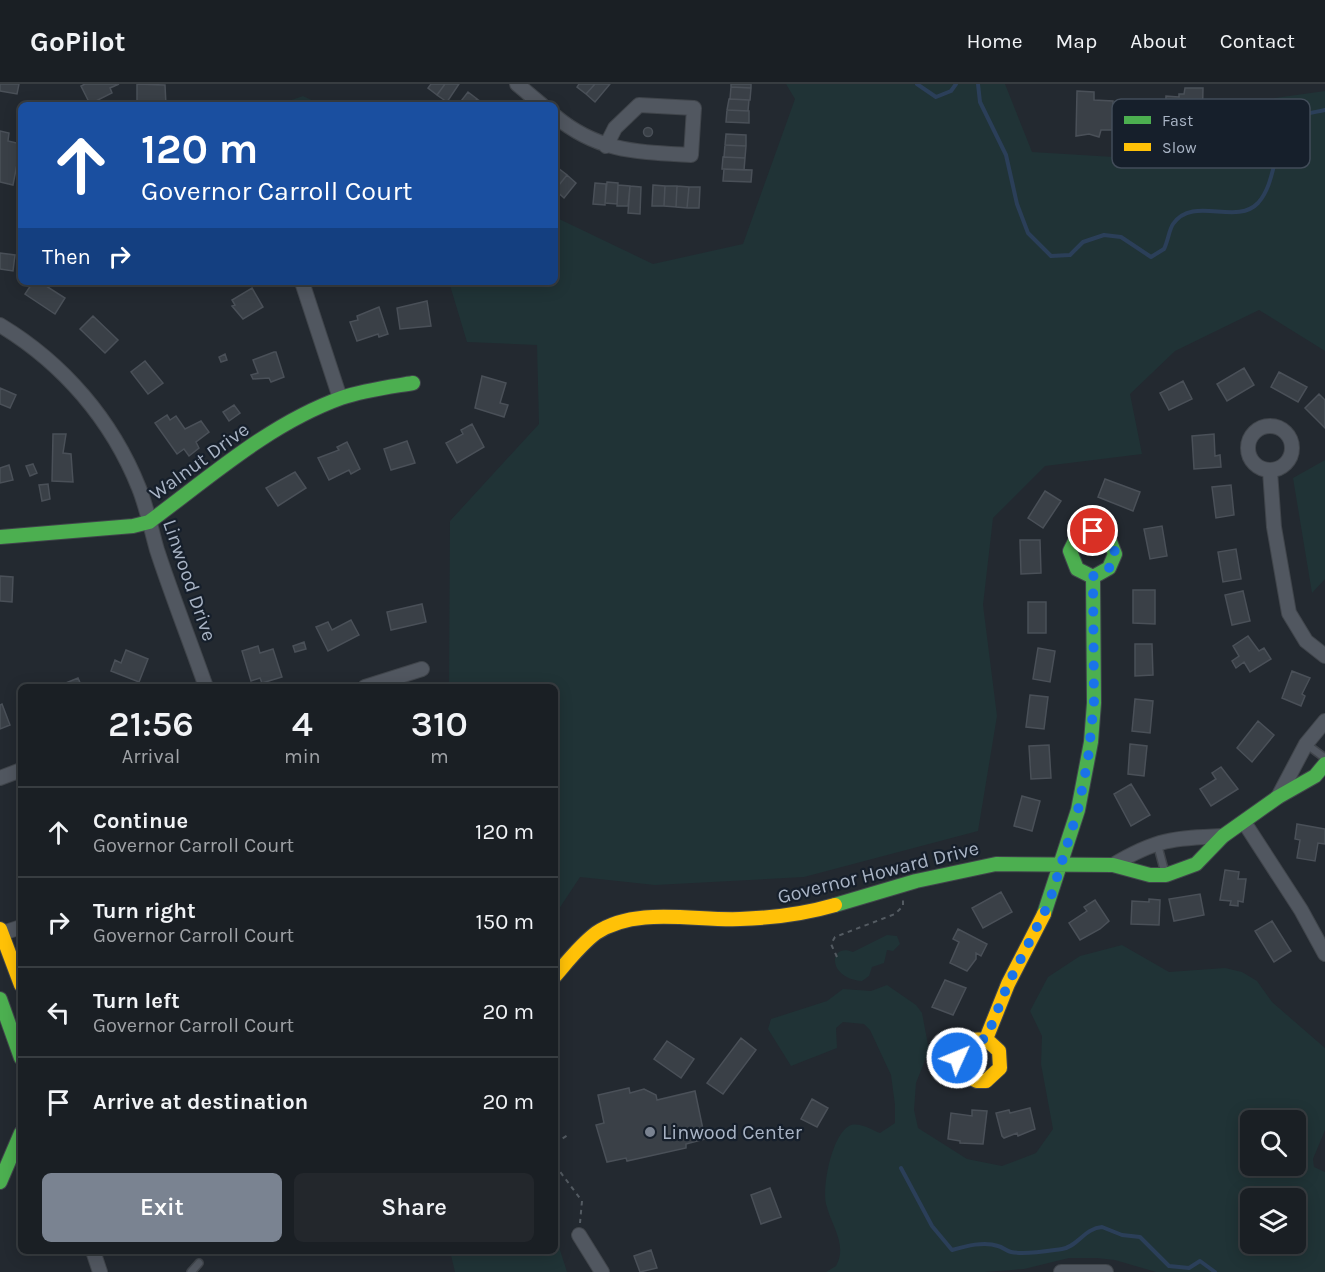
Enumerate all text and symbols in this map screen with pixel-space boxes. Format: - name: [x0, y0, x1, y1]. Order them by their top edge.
- text: GoPilot: [30, 25, 126, 58]
- text: Home: [967, 29, 1023, 53]
- text: Map: [1056, 29, 1097, 53]
- text: About: [1130, 29, 1187, 53]
- text: Contact: [1220, 29, 1295, 53]
- legend: [1112, 99, 1310, 168]
- text: Fast: [1162, 111, 1193, 130]
- text: 120 m: [141, 124, 258, 174]
- icon: ahead: [42, 126, 120, 204]
- text: Slow: [1162, 138, 1197, 157]
- text: Governor Carroll Court: [141, 175, 412, 207]
- icon: right: [103, 240, 136, 273]
- text: Then: [42, 244, 91, 270]
- street label: Walnut Drive: [145, 418, 253, 505]
- pin: [1067, 505, 1118, 556]
- icon: arrive: [1076, 514, 1109, 547]
- street label: Linwood Drive: [158, 516, 221, 644]
- text: 21:56: [108, 703, 194, 745]
- text: 4: [292, 703, 313, 745]
- text: 310: [411, 703, 468, 745]
- text: Arrival: [122, 745, 180, 768]
- text: min: [284, 745, 321, 768]
- text: m: [430, 745, 449, 768]
- text: Continue: [93, 808, 188, 834]
- icon: ahead: [42, 816, 75, 849]
- text: 120 m: [475, 819, 534, 845]
- text: Governor Carroll Court: [93, 834, 294, 857]
- street label: Governor Howard Drive: [775, 836, 981, 909]
- text: Turn right: [93, 898, 196, 924]
- icon: right: [42, 906, 75, 939]
- text: 150 m: [475, 909, 534, 935]
- text: Governor Carroll Court: [93, 924, 294, 947]
- text: Turn left: [93, 988, 180, 1014]
- icon: left: [42, 996, 75, 1029]
- text: 20 m: [482, 999, 534, 1025]
- text: Governor Carroll Court: [93, 1014, 294, 1037]
- position arrow: [925, 1026, 989, 1090]
- icon: arrive: [42, 1086, 75, 1119]
- text: Arrive at destination: [93, 1089, 308, 1115]
- text: 20 m: [482, 1089, 534, 1115]
- map controls: [1240, 1110, 1306, 1254]
- button: search: [1240, 1110, 1306, 1176]
- place label: Linwood Center: [662, 1121, 803, 1144]
- marker: Linwood Center: [643, 1125, 657, 1139]
- button: Exit: [42, 1173, 282, 1242]
- button: Share: [294, 1173, 534, 1242]
- button: layers: [1240, 1188, 1306, 1254]

